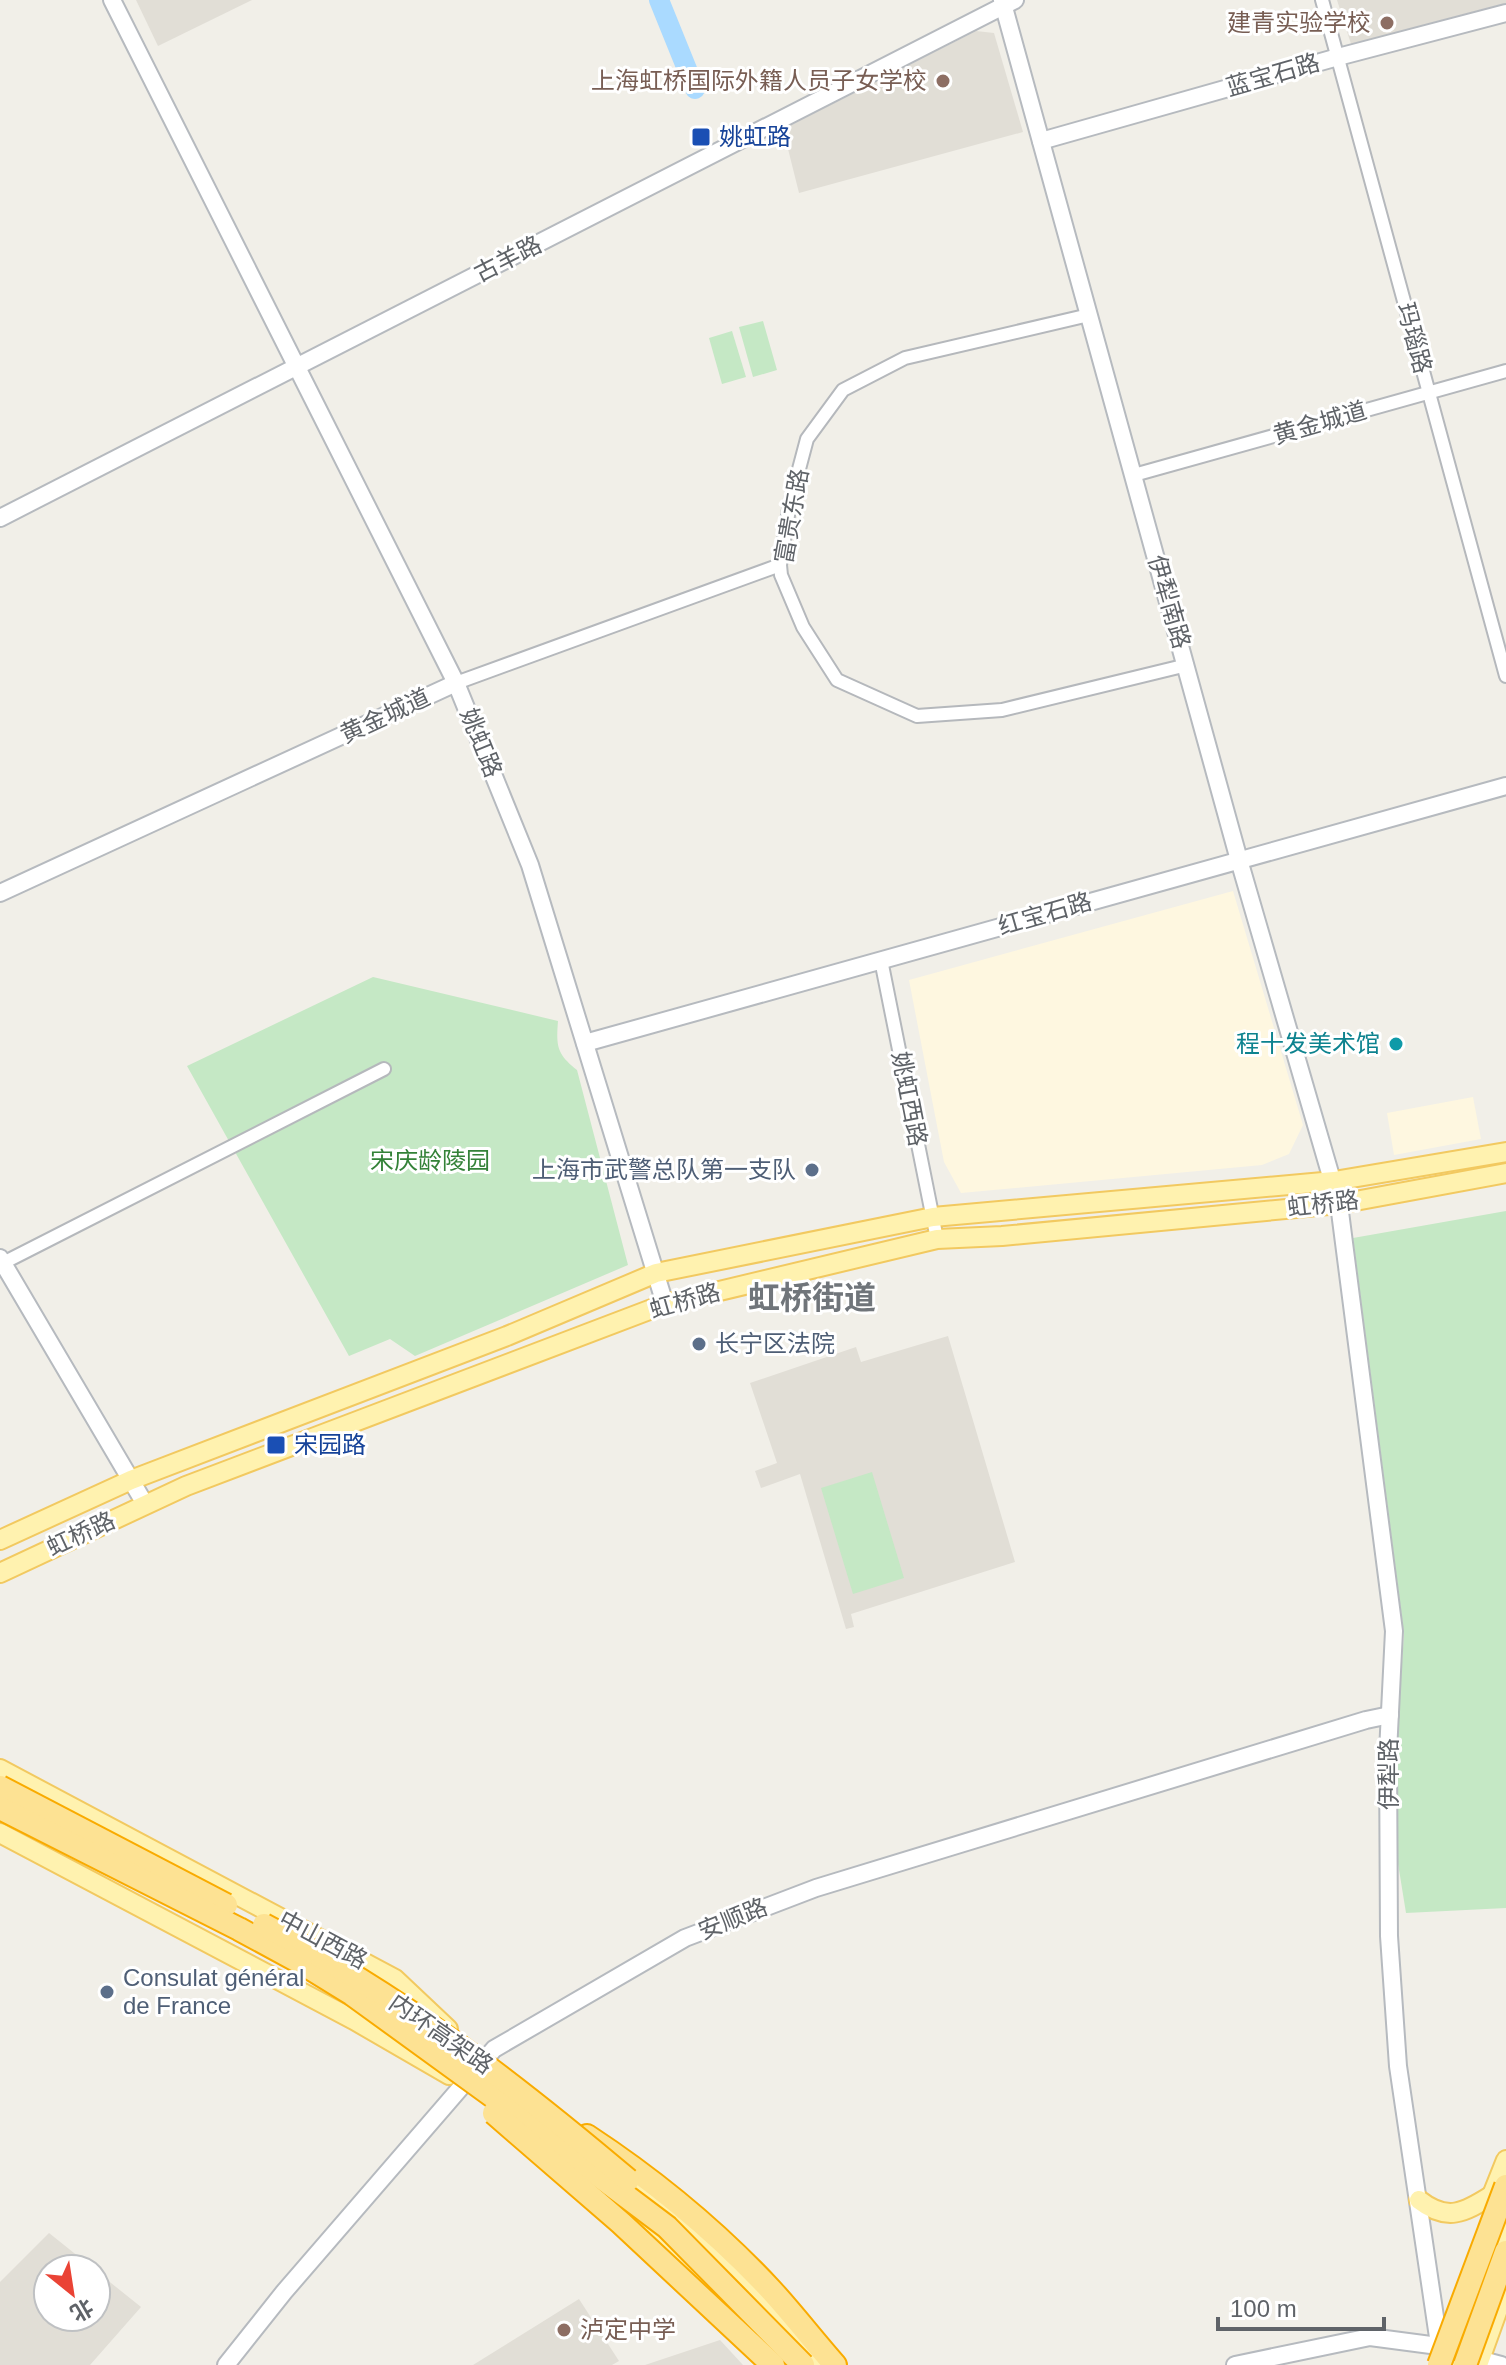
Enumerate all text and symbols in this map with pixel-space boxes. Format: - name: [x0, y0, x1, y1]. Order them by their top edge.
- place label: 建青实验学校: [1227, 9, 1371, 36]
- marker: 建青实验学校: [1378, 14, 1396, 32]
- street label: 蓝宝石路: [1223, 48, 1323, 101]
- place label: 上海虹桥国际外籍人员子女学校: [591, 67, 927, 94]
- marker: 上海虹桥国际外籍人员子女学校: [934, 72, 952, 90]
- place label: 姚虹路: [719, 123, 791, 150]
- marker: 姚虹路: [690, 126, 712, 148]
- street label: 古羊路: [470, 230, 546, 287]
- street label: 玛瑙路: [1392, 300, 1437, 376]
- street label: 黄金城道: [1270, 396, 1370, 449]
- street label: 富贵东路: [770, 466, 813, 566]
- street label: 伊犁南路: [1143, 552, 1196, 652]
- street label: 黄金城道: [336, 683, 434, 748]
- street label: 姚虹路: [455, 704, 507, 781]
- street label: 红宝石路: [995, 887, 1095, 940]
- place label: 程十发美术馆: [1236, 1030, 1380, 1057]
- marker: 程十发美术馆: [1387, 1035, 1405, 1053]
- street label: 姚虹西路: [887, 1049, 932, 1149]
- park label: 宋庆龄陵园: [370, 1147, 490, 1174]
- place label: 上海市武警总队第一支队: [532, 1156, 796, 1183]
- marker: 上海市武警总队第一支队: [803, 1161, 821, 1179]
- street label: 虹桥路: [1286, 1186, 1360, 1221]
- street label: 虹桥路: [647, 1278, 723, 1323]
- district label: 虹桥街道: [748, 1280, 876, 1316]
- place label: 长宁区法院: [715, 1330, 835, 1357]
- marker: 长宁区法院: [690, 1335, 708, 1353]
- place label: 宋园路: [294, 1431, 366, 1458]
- marker: 宋园路: [265, 1434, 287, 1456]
- street label: 虹桥路: [42, 1506, 119, 1561]
- street label: 伊犁路: [1375, 1738, 1402, 1810]
- street label: 安顺路: [694, 1893, 771, 1945]
- street label: 中山西路: [275, 1905, 372, 1974]
- place label: Consulat général de France: [123, 1964, 304, 2019]
- marker: Consulat général de France: [98, 1983, 116, 2001]
- street label: 内环高架路: [384, 1988, 498, 2079]
- north arrow: [32, 2253, 112, 2333]
- scale bar: [1218, 2281, 1384, 2331]
- text: 北: [66, 2294, 98, 2326]
- text: 100 m: [1230, 2295, 1297, 2322]
- place label: 泸定中学: [580, 2316, 676, 2343]
- marker: 泸定中学: [555, 2321, 573, 2339]

